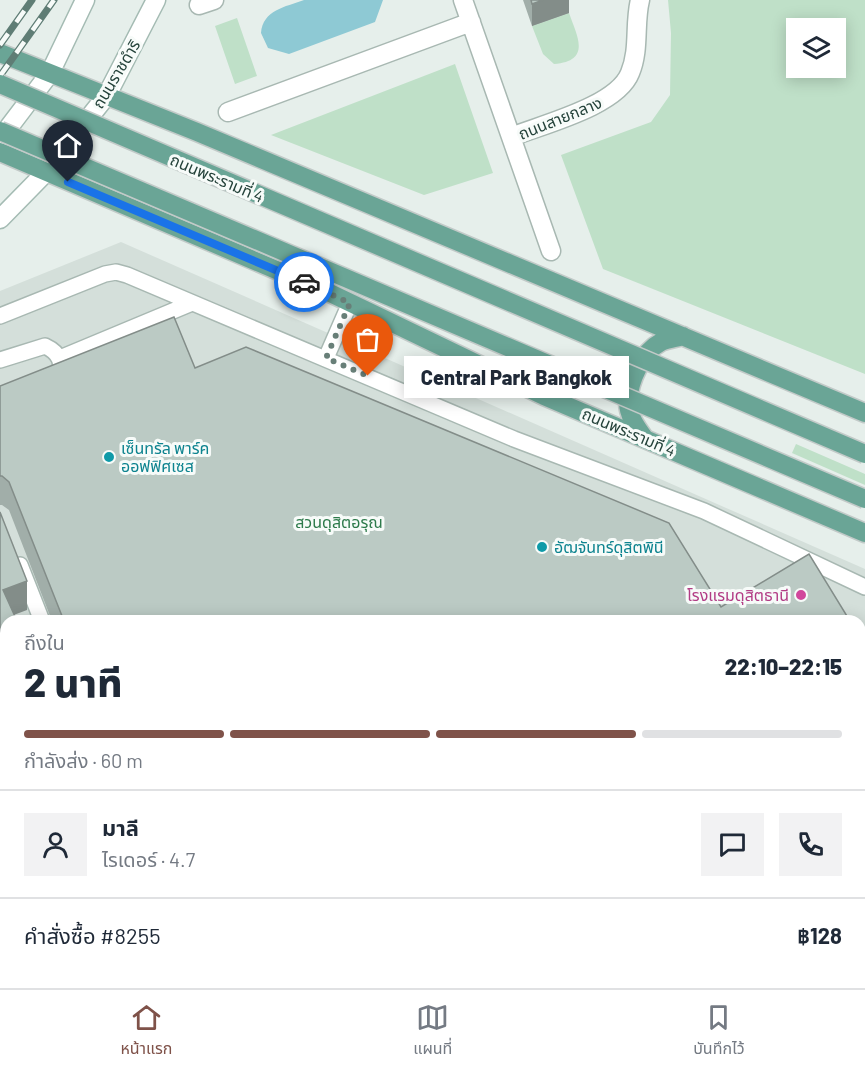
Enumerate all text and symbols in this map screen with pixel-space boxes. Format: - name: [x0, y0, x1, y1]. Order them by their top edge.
- map controls: [786, 18, 846, 78]
- button: layers: [786, 18, 846, 78]
- street label: ถนนราชดำริ: [88, 36, 144, 111]
- street label: ถนนสายกลาง: [515, 92, 604, 143]
- pin: [42, 120, 93, 182]
- icon: home: [51, 129, 84, 162]
- street label: ถนนพระรามที่ 4: [168, 148, 267, 206]
- courier: [274, 252, 334, 312]
- icon: car: [288, 266, 321, 299]
- pin: [342, 314, 393, 376]
- icon: bag: [351, 323, 384, 356]
- callout: Central Park Bangkok: [404, 355, 629, 397]
- text: Central Park Bangkok: [421, 365, 612, 389]
- street label: ถนนพระรามที่ 4: [580, 402, 679, 460]
- place label: เซ็นทรัล พาร์ค ออฟฟิศเซส: [121, 438, 209, 475]
- marker: เซ็นทรัล พาร์ค ออฟฟิศเซส: [102, 450, 116, 464]
- park label: สวนดุสิตอรุณ: [295, 512, 383, 532]
- place label: อัฒจันทร์ดุสิตพินี: [554, 537, 664, 557]
- marker: อัฒจันทร์ดุสิตพินี: [535, 540, 549, 554]
- place label: โรงแรมดุสิตธานี: [687, 585, 789, 605]
- marker: โรงแรมดุสิตธานี: [794, 588, 808, 602]
- text: ถึงใน: [24, 630, 65, 654]
- text: 22:10–22:15: [725, 653, 842, 679]
- text: 2 นาที: [24, 658, 122, 705]
- text: กำลังส่ง · 60 m: [24, 748, 143, 772]
- button: person: [24, 813, 87, 876]
- button: chat: [701, 813, 764, 876]
- button: phone: [779, 813, 842, 876]
- text: มาลี: [102, 814, 139, 840]
- text: ไรเดอร์ · 4.7: [102, 847, 195, 871]
- text: คำสั่งซื้อ #8255: [24, 922, 160, 948]
- text: ฿128: [797, 922, 842, 948]
- tab: หน้าแรก: [120, 1001, 172, 1061]
- tab: แผนที่: [413, 1001, 452, 1061]
- tab: บันทึกไว้: [693, 1001, 745, 1061]

